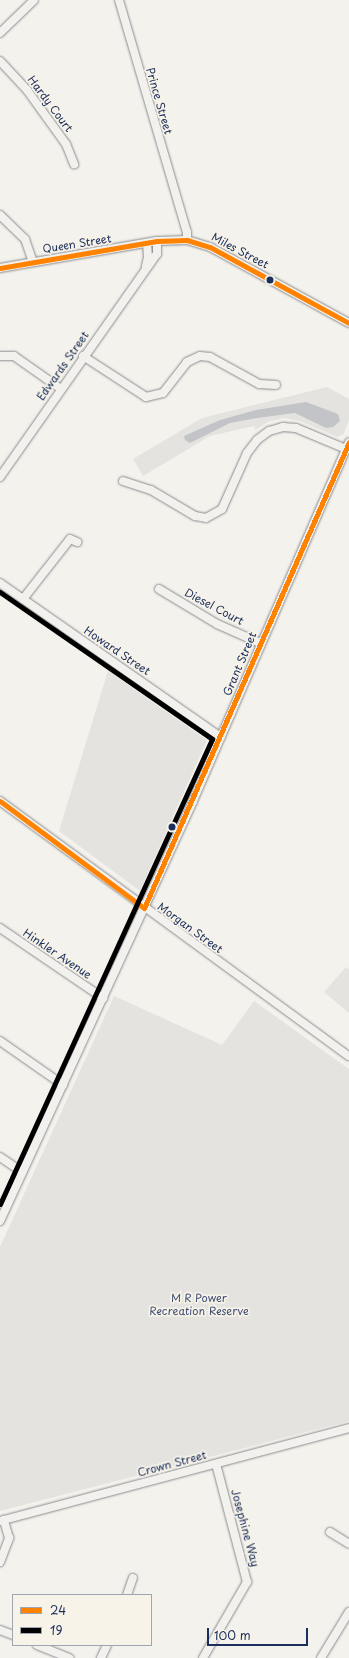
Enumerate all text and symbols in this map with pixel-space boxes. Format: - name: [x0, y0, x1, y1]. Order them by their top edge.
- street label: Prince Street: [143, 66, 175, 136]
- street label: Hardy Court: [25, 73, 75, 135]
- street label: Miles Street: [209, 230, 271, 272]
- street label: Queen Street: [41, 232, 113, 256]
- unlabelled marker: [265, 275, 275, 285]
- street label: Edwards Street: [34, 329, 92, 403]
- street label: Diesel Court: [182, 586, 246, 628]
- street label: Howard Street: [81, 624, 153, 678]
- street label: Grant Street: [221, 630, 259, 698]
- unlabelled marker: [167, 822, 177, 832]
- street label: Morgan Street: [155, 900, 225, 956]
- street label: Hinkler Avenue: [20, 926, 94, 982]
- park label: M R Power Recreation Reserve: [149, 1292, 249, 1318]
- street label: Crown Street: [136, 1449, 208, 1479]
- street label: Josephine Way: [228, 1488, 262, 1568]
- legend: [12, 1594, 152, 1646]
- text: 24: [50, 1601, 66, 1619]
- scale bar: [209, 1620, 310, 1646]
- text: 19: [50, 1621, 62, 1639]
- text: 100 m: [214, 1626, 251, 1644]

